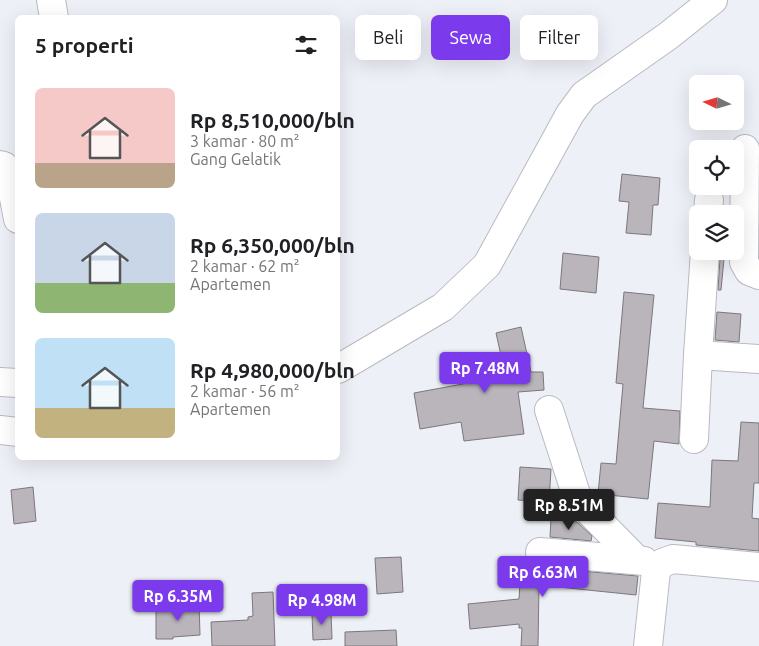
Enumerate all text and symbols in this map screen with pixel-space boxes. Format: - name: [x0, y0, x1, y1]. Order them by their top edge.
- chip: Beli: [355, 15, 421, 60]
- chip: Sewa: [431, 15, 510, 60]
- chip: Filter: [520, 15, 598, 60]
- icon: filters: [292, 31, 320, 59]
- text: 5 properti: [35, 33, 134, 57]
- north arrow: [689, 75, 744, 130]
- map controls: [689, 75, 744, 260]
- icon: home: [75, 108, 135, 168]
- text: Rp 8,510,000/bln: [190, 108, 355, 132]
- text: 3 kamar · 80 m²: [190, 132, 300, 150]
- button: locate: [689, 140, 744, 195]
- text: Gang Gelatik: [190, 150, 281, 168]
- button: layers: [689, 205, 744, 260]
- icon: home: [75, 233, 135, 293]
- text: Rp 6,350,000/bln: [190, 233, 355, 257]
- text: 2 kamar · 62 m²: [190, 257, 300, 275]
- text: Apartemen: [190, 275, 271, 293]
- pin: Rp 7.48M: [433, 352, 537, 394]
- icon: home: [75, 358, 135, 418]
- text: Rp 4,980,000/bln: [190, 358, 355, 382]
- text: Rp 7.48M: [450, 359, 520, 377]
- text: 2 kamar · 56 m²: [190, 382, 300, 400]
- text: Apartemen: [190, 400, 271, 418]
- pin: Rp 8.51M: [517, 488, 621, 531]
- text: Rp 8.51M: [534, 496, 604, 514]
- pin: Rp 6.63M: [491, 556, 595, 598]
- text: Rp 6.63M: [508, 563, 578, 581]
- pin: Rp 6.35M: [126, 580, 230, 622]
- pin: Rp 4.98M: [270, 584, 374, 626]
- text: Rp 6.35M: [143, 587, 213, 605]
- text: Rp 4.98M: [287, 591, 357, 609]

